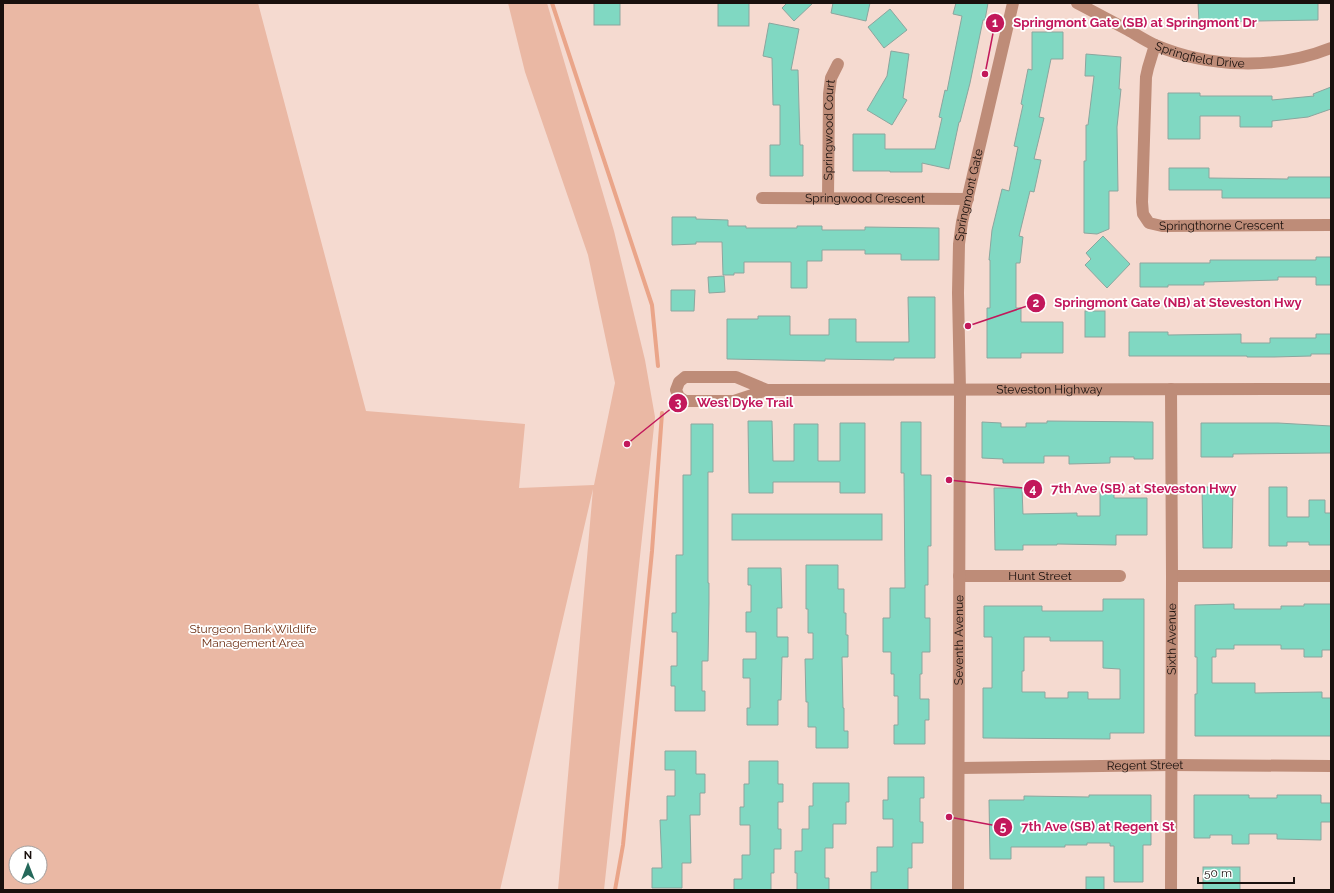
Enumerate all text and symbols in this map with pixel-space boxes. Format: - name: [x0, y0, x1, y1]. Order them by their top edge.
- callout: Springmont Gate (SB) at Springmont Dr: [985, 10, 1265, 35]
- text: Springmont Gate (SB) at Springmont Dr: [1013, 15, 1257, 30]
- text: 1: [992, 16, 998, 30]
- street label: Springfield Drive: [1153, 39, 1245, 70]
- street label: Springwood Court: [821, 79, 838, 181]
- street label: Springmont Gate: [952, 147, 986, 242]
- street label: Springwood Crescent: [805, 191, 925, 206]
- street label: Springthorne Crescent: [1159, 218, 1284, 233]
- callout: Springmont Gate (NB) at Steveston Hwy: [1026, 290, 1309, 315]
- text: Springmont Gate (NB) at Steveston Hwy: [1054, 295, 1302, 310]
- text: 2: [1033, 296, 1040, 310]
- street label: Steveston Highway: [996, 382, 1103, 397]
- callout: West Dyke Trail: [668, 390, 801, 415]
- text: West Dyke Trail: [697, 395, 794, 410]
- text: 3: [675, 396, 682, 410]
- callout: 7th Ave (SB) at Steveston Hwy: [1023, 476, 1245, 501]
- text: 7th Ave (SB) at Steveston Hwy: [1051, 481, 1237, 496]
- text: 4: [1030, 482, 1037, 496]
- street label: Hunt Street: [1008, 569, 1072, 583]
- street label: Seventh Avenue: [952, 595, 966, 685]
- street label: Sixth Avenue: [1165, 603, 1179, 675]
- park label: Sturgeon Bank Wildlife Management Area: [189, 622, 317, 650]
- street label: Regent Street: [1107, 758, 1183, 773]
- callout: 7th Ave (SB) at Regent St: [993, 814, 1183, 839]
- text: 7th Ave (SB) at Regent St: [1021, 819, 1175, 834]
- text: 5: [1000, 820, 1007, 834]
- north arrow: [8, 845, 48, 885]
- text: N: [24, 849, 32, 862]
- scale bar: [1198, 859, 1294, 885]
- text: 50 m: [1204, 866, 1232, 880]

